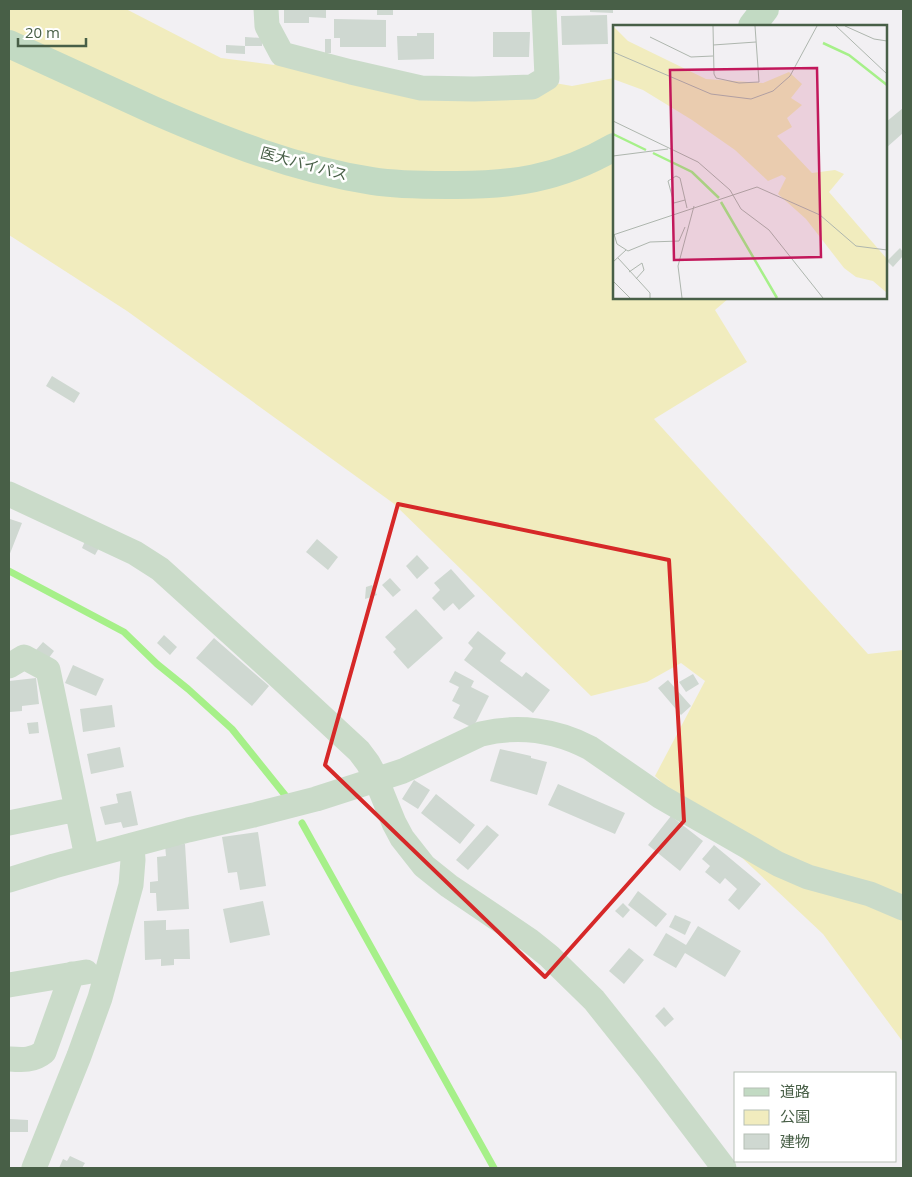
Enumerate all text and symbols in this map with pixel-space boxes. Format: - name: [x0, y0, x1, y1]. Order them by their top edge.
- scale bar: [18, 15, 85, 47]
- text: 20 m: [25, 22, 60, 42]
- inset map: [613, 25, 887, 299]
- street label: 医大バイパス: [258, 142, 350, 184]
- legend: [734, 1072, 897, 1162]
- text: 道路: [780, 1081, 810, 1101]
- text: 公園: [780, 1106, 810, 1126]
- text: 建物: [780, 1131, 810, 1151]

